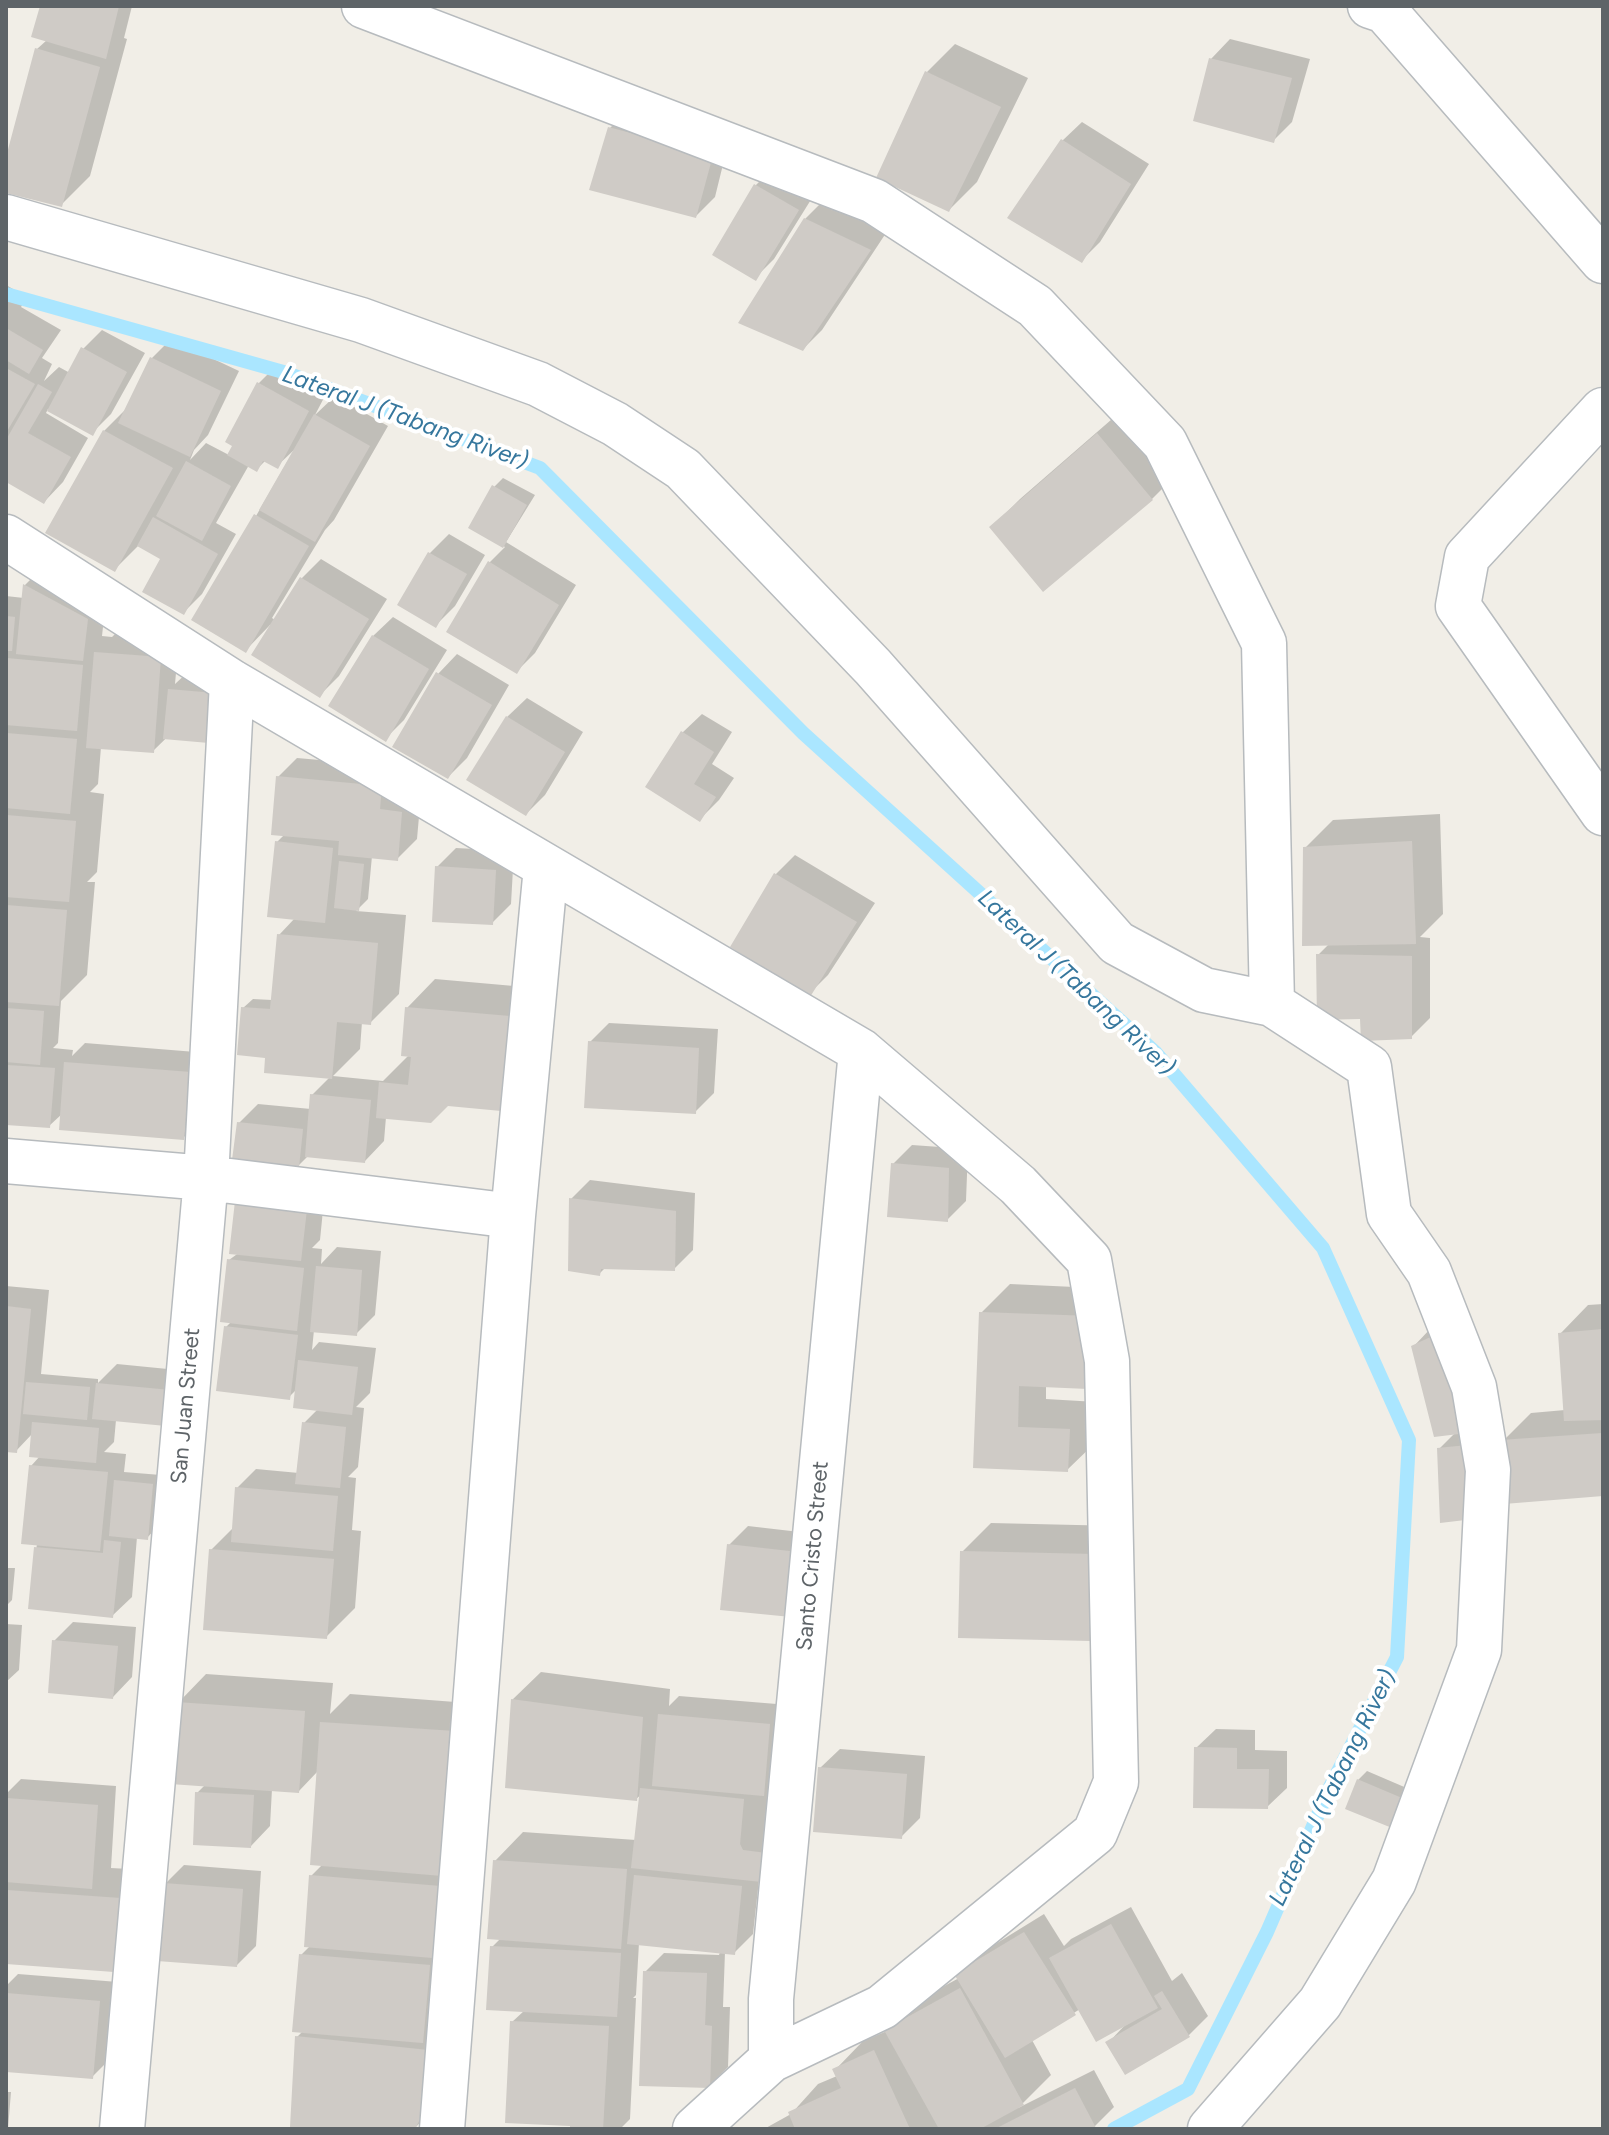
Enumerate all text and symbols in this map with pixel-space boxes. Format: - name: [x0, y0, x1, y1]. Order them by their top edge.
- water label: Lateral J (Tabang River): [278, 360, 532, 476]
- water label: Lateral J (Tabang River): [971, 884, 1181, 1082]
- street label: San Juan Street: [166, 1327, 206, 1485]
- street label: Santo Cristo Street: [792, 1460, 834, 1652]
- water label: Lateral J (Tabang River): [1263, 1665, 1403, 1911]

